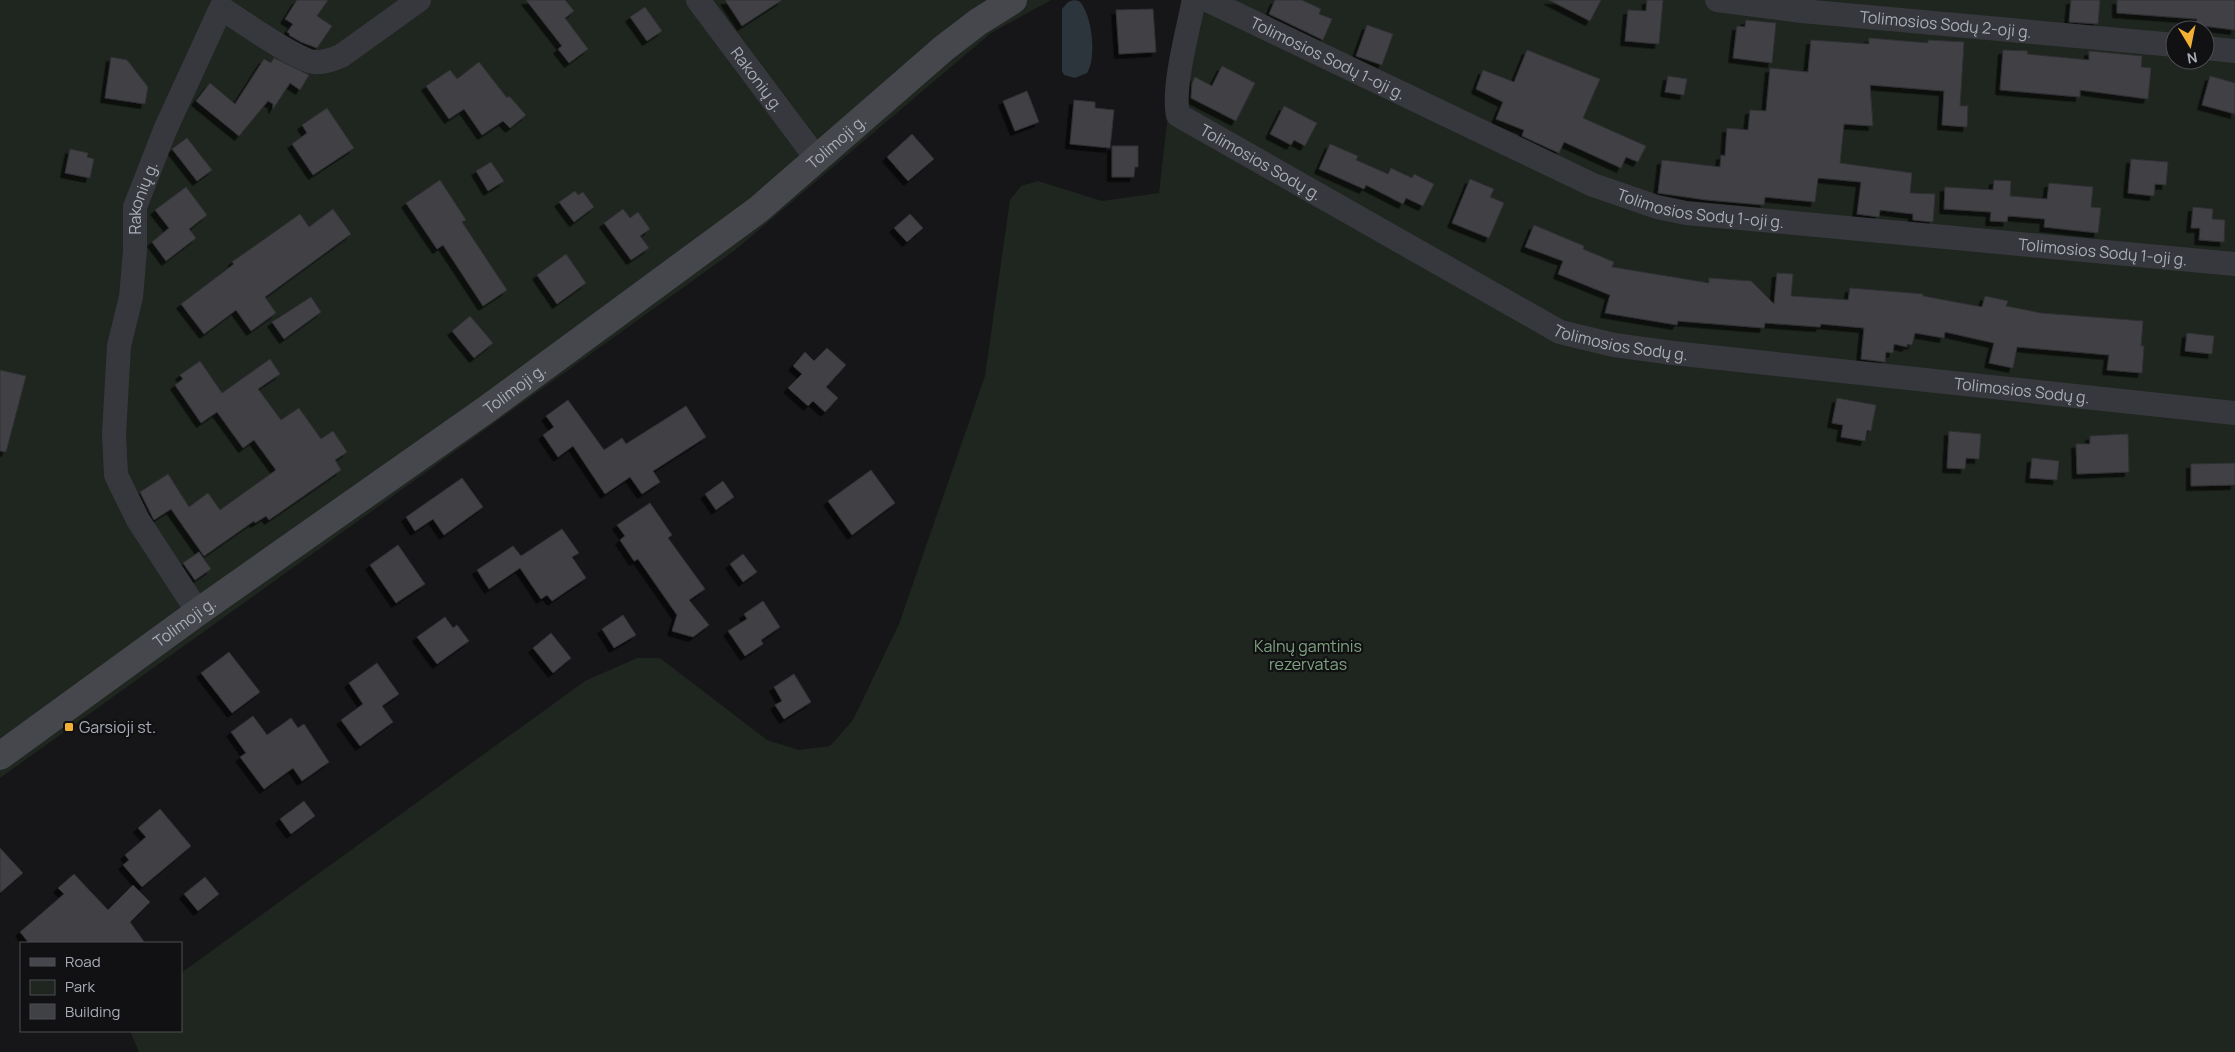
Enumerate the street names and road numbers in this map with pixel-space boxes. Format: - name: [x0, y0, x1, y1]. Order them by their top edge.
- street label: Tolimosios Sodų 2-oji g.: [1859, 5, 2033, 43]
- street label: Tolimosios Sodų 1-oji g.: [1247, 11, 1409, 105]
- street label: Rakonių g.: [726, 42, 789, 116]
- street label: Tolimoji g.: [802, 110, 871, 174]
- street label: Tolimosios Sodų g.: [1196, 119, 1326, 205]
- street label: Rakonių g.: [124, 158, 163, 235]
- street label: Tolimosios Sodų 1-oji g.: [1614, 183, 1785, 233]
- street label: Tolimosios Sodų 1-oji g.: [2017, 233, 2188, 271]
- street label: Tolimosios Sodų g.: [1549, 319, 1689, 366]
- street label: Tolimoji g.: [479, 358, 550, 419]
- street label: Tolimosios Sodų g.: [1953, 372, 2091, 408]
- street label: Tolimoji g.: [149, 592, 220, 652]

